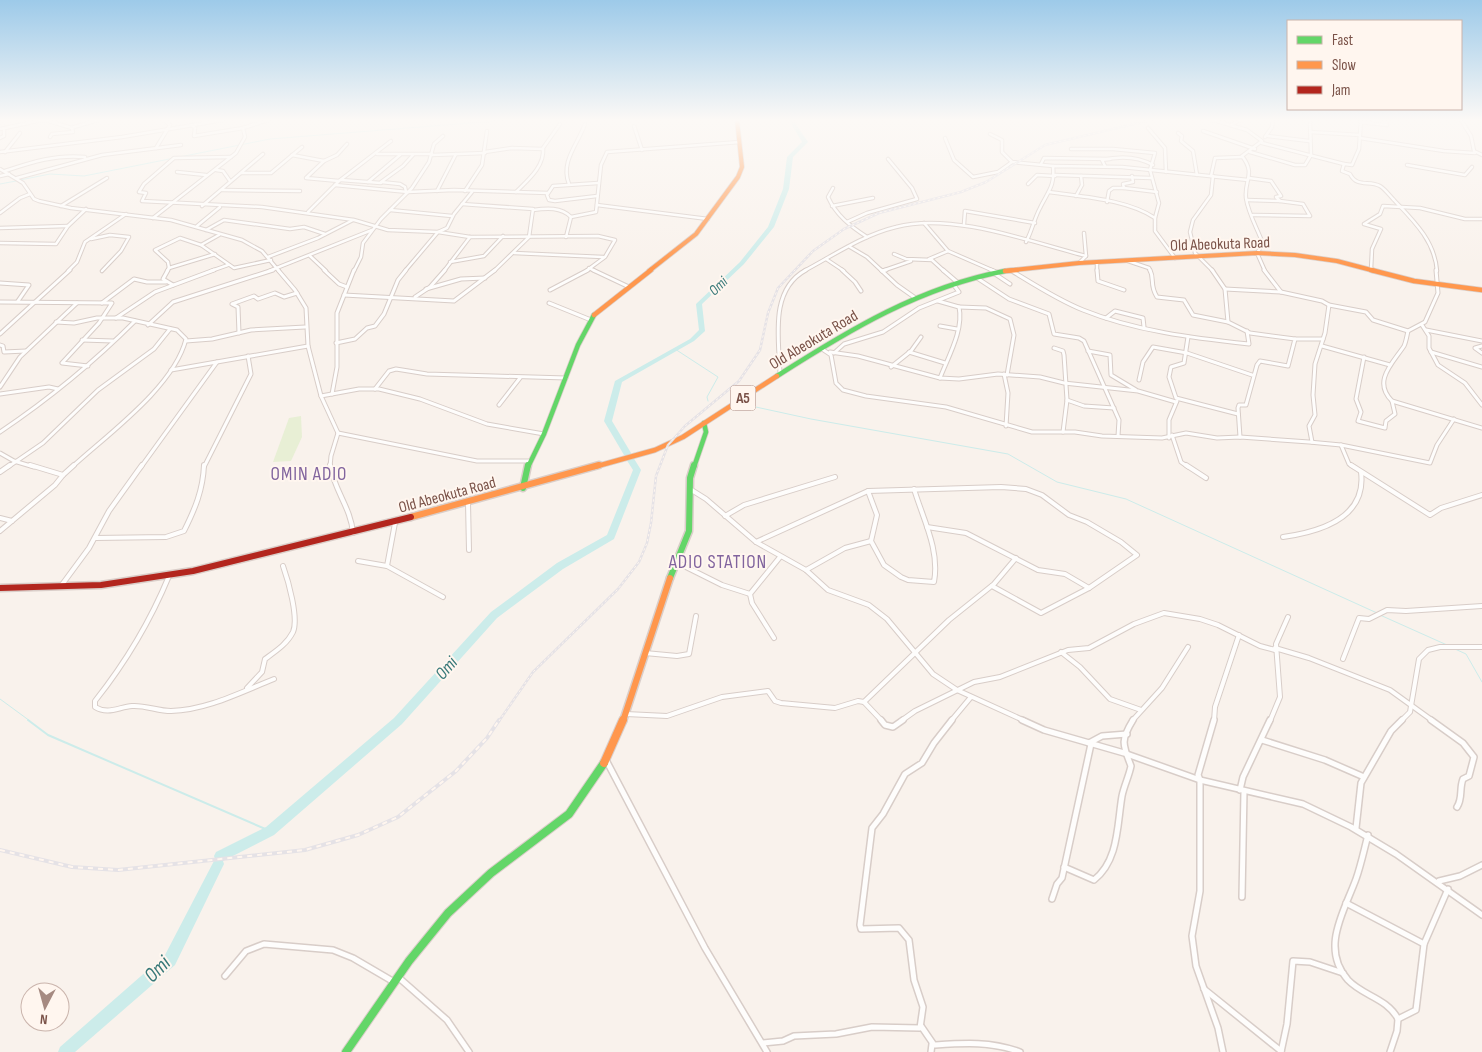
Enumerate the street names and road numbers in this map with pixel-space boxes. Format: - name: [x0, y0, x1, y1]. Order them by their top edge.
- street label: Old Abeokuta Road: [1170, 233, 1270, 256]
- street label: Old Abeokuta Road: [766, 306, 861, 374]
- road number: A5: [730, 386, 756, 410]
- street label: Old Abeokuta Road: [397, 473, 498, 518]

